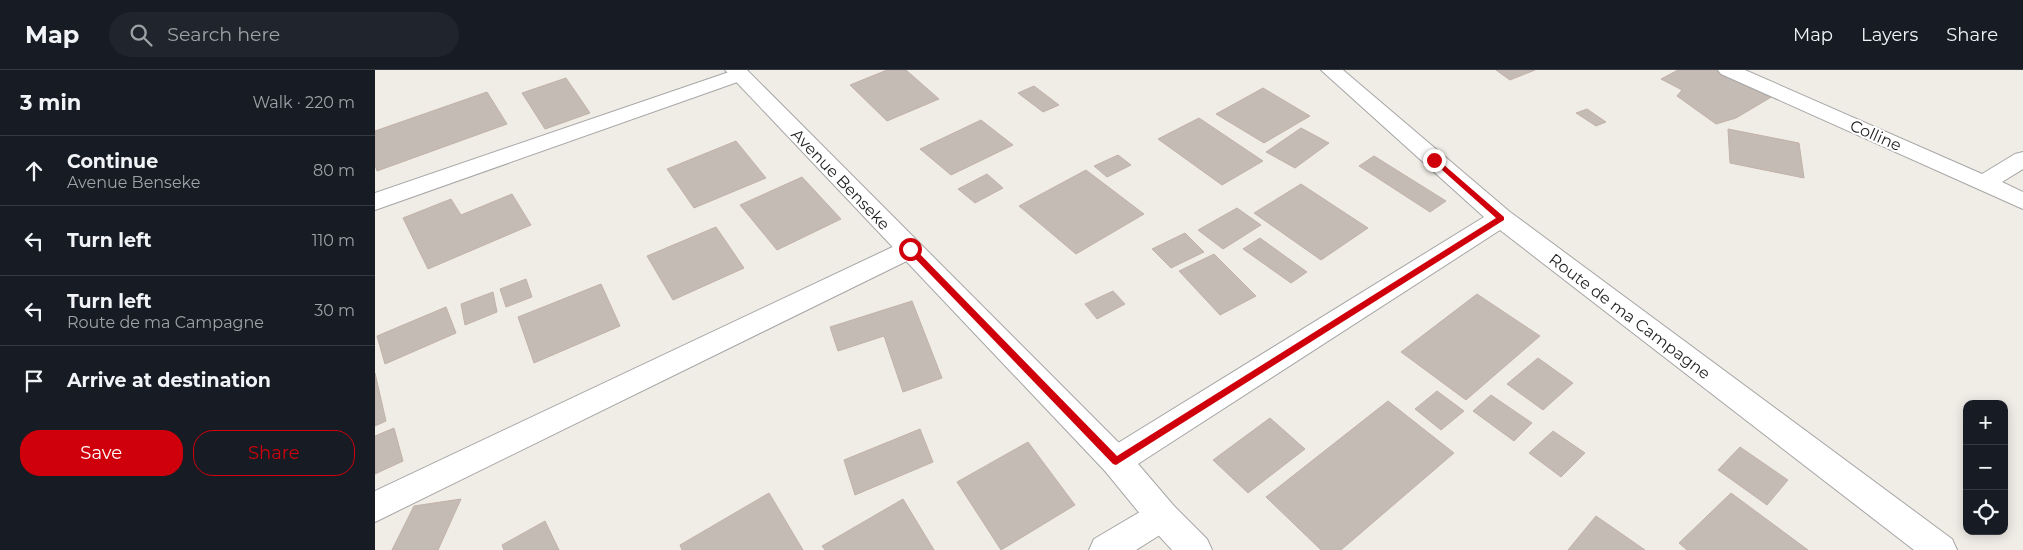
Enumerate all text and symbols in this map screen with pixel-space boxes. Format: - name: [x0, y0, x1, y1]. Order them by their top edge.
- search box: [109, 12, 459, 57]
- text: Map: [25, 20, 79, 49]
- icon: search: [127, 21, 155, 49]
- text: Search here: [167, 23, 280, 46]
- text: Map: [1793, 24, 1833, 46]
- text: Layers: [1861, 24, 1918, 46]
- text: Share: [1946, 24, 1998, 46]
- text: 3 min: [20, 90, 81, 115]
- text: Walk · 220 m: [252, 93, 355, 112]
- street label: Colline: [1847, 116, 1905, 155]
- street label: Avenue Benseke: [787, 125, 894, 234]
- route end: [1423, 149, 1446, 172]
- text: Continue: [67, 150, 158, 173]
- icon: ahead: [20, 157, 48, 185]
- text: 80 m: [313, 161, 355, 180]
- text: Avenue Benseke: [67, 173, 200, 192]
- icon: left: [20, 227, 48, 255]
- text: Turn left: [67, 229, 152, 252]
- text: 110 m: [312, 231, 355, 250]
- route start: [899, 238, 922, 261]
- street label: Route de ma Campagne: [1545, 250, 1714, 383]
- text: Turn left: [67, 290, 152, 313]
- icon: left: [20, 297, 48, 325]
- text: 30 m: [314, 301, 355, 320]
- text: Route de ma Campagne: [67, 313, 264, 332]
- icon: arrive: [20, 367, 48, 395]
- text: Arrive at destination: [67, 369, 271, 392]
- map controls: [1963, 400, 2008, 535]
- button: +: [1963, 400, 2008, 445]
- button: Save: [20, 430, 183, 476]
- button: Share: [193, 430, 355, 476]
- button: −: [1963, 445, 2008, 490]
- button: locate: [1963, 490, 2008, 535]

